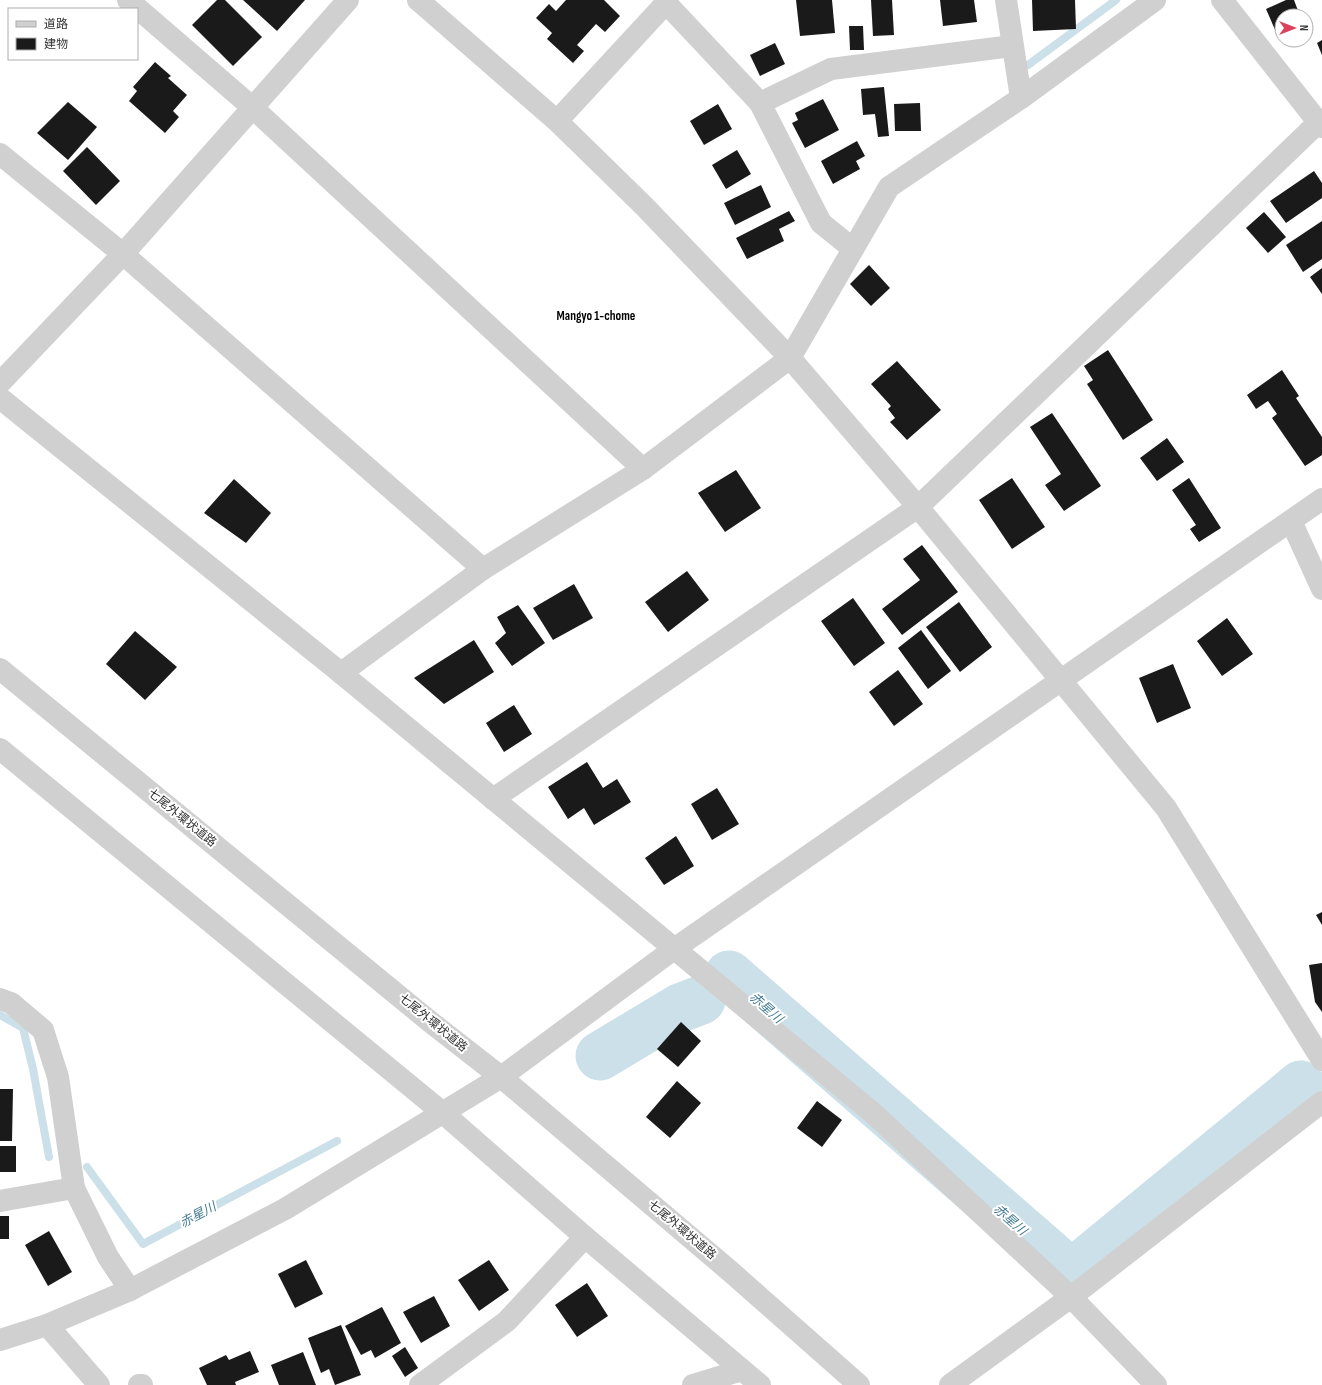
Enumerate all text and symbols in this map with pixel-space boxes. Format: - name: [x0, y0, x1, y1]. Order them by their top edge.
- legend: [8, 8, 138, 60]
- north arrow: [1274, 8, 1314, 48]
- text: 道路: [44, 17, 68, 32]
- text: N: [1297, 25, 1310, 31]
- text: 建物: [44, 37, 68, 52]
- district label: Mangyo 1-chome: [557, 308, 636, 324]
- street label: 七尾外環状道路: [145, 786, 219, 850]
- water label: 赤星川: [746, 989, 787, 1028]
- street label: 七尾外環状道路: [396, 991, 470, 1055]
- street label: 七尾外環状道路: [645, 1197, 719, 1263]
- water label: 赤星川: [177, 1198, 221, 1231]
- water label: 赤星川: [990, 1201, 1031, 1240]

